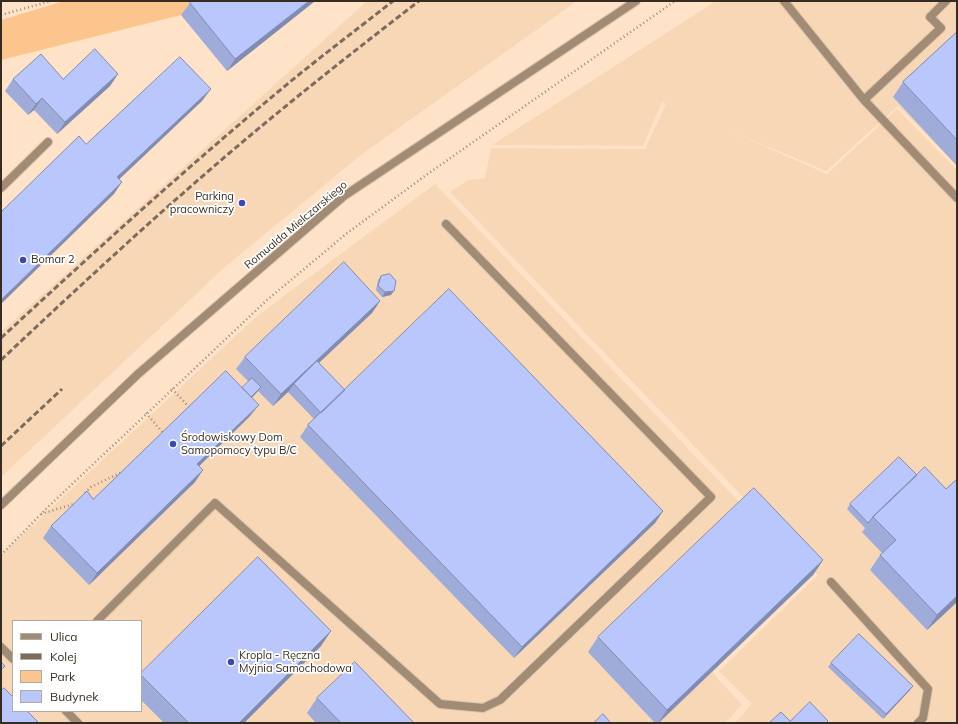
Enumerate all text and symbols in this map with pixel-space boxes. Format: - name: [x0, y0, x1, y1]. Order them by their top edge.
- street label: Romualda Mielczarskiego: [242, 178, 350, 272]
- place label: Parking pracowniczy: [170, 190, 234, 216]
- marker: Parking pracowniczy: [237, 198, 247, 208]
- place label: Bomar 2: [31, 253, 74, 267]
- marker: Bomar 2: [18, 255, 28, 265]
- place label: Środowiskowy Dom Samopomocy typu B/C: [181, 431, 297, 457]
- marker: Środowiskowy Dom Samopomocy typu B/C: [168, 439, 178, 449]
- legend: [12, 620, 142, 712]
- text: Ulica: [50, 629, 78, 644]
- text: Kolej: [50, 649, 77, 664]
- place label: Kropla - Ręczna Myjnia Samochodowa: [239, 649, 352, 675]
- marker: Kropla - Ręczna Myjnia Samochodowa: [226, 657, 236, 667]
- text: Park: [50, 669, 75, 684]
- text: Budynek: [50, 689, 98, 704]

